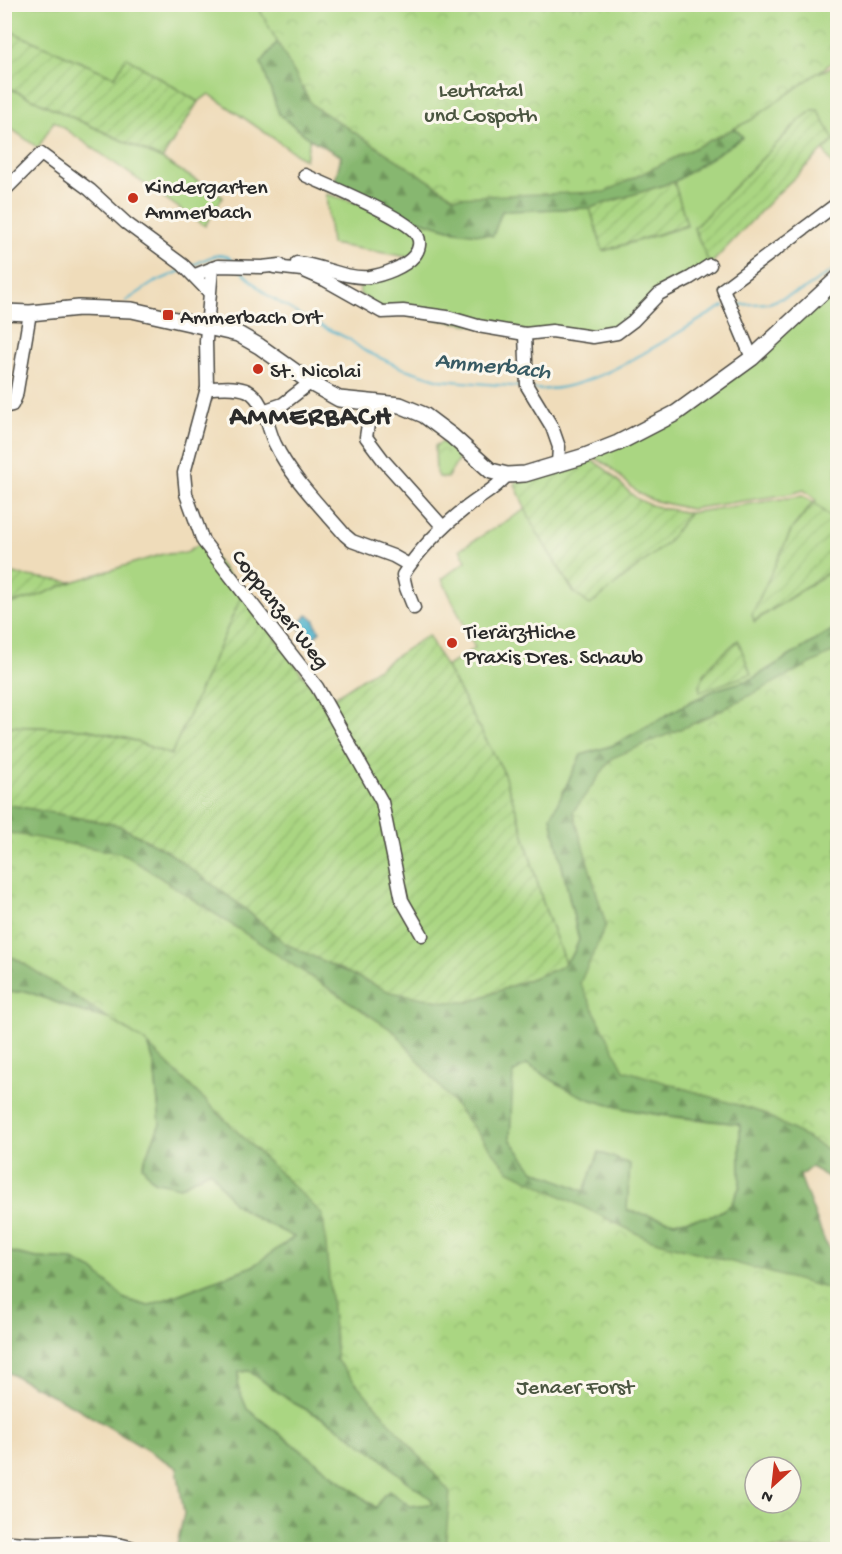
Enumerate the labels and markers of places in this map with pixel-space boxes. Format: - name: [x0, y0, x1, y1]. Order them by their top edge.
- place label: Kindergarten Ammerbach: [145, 176, 268, 227]
- marker: Kindergarten Ammerbach: [126, 191, 140, 205]
- place label: Ammerbach Ort: [180, 306, 324, 332]
- marker: Ammerbach Ort: [161, 308, 175, 322]
- place label: St. Nicolai: [270, 360, 361, 386]
- marker: St. Nicolai: [251, 362, 265, 376]
- place label: Tierärztliche Praxis Dres. Schaub: [462, 621, 644, 672]
- marker: Tierärztliche Praxis Dres. Schaub: [445, 636, 459, 650]

